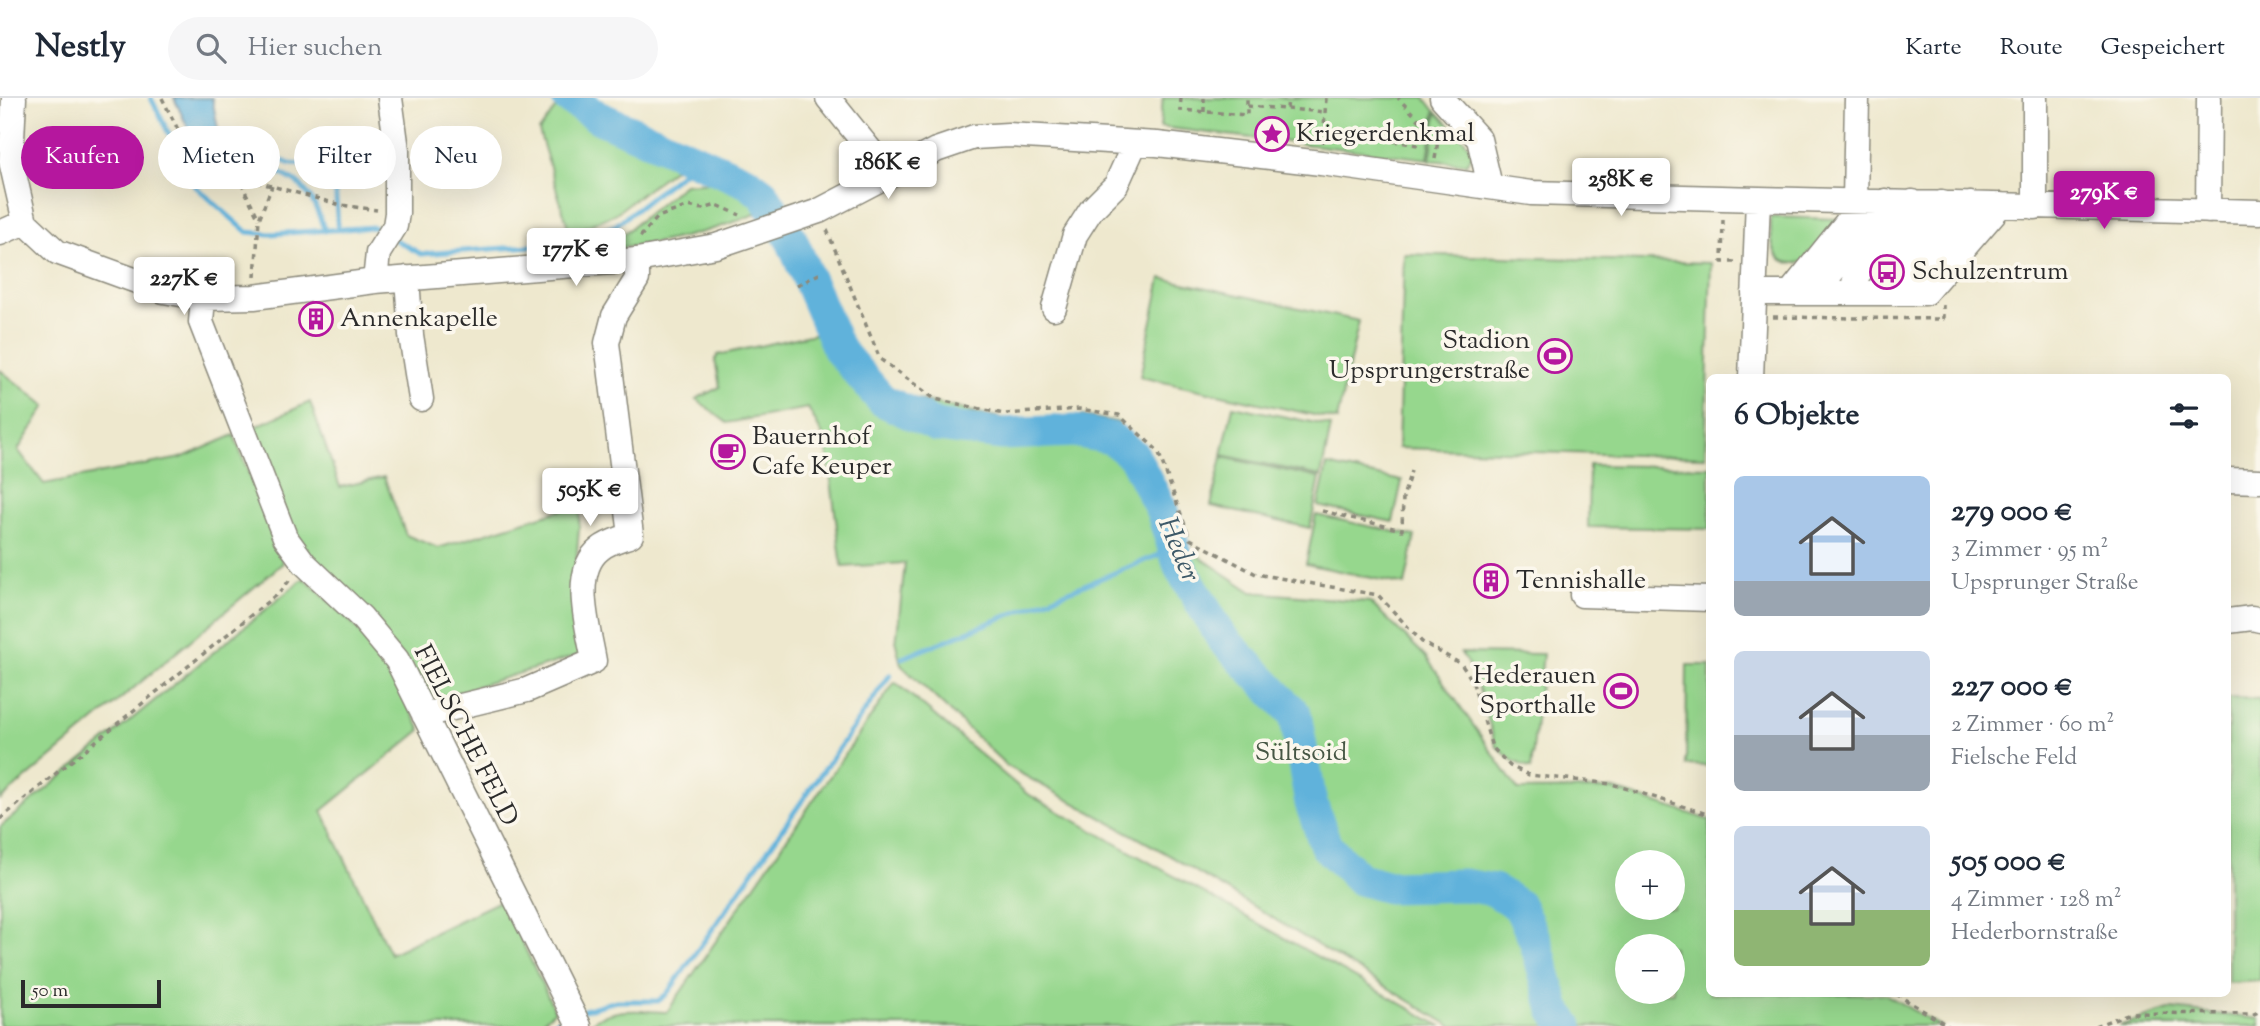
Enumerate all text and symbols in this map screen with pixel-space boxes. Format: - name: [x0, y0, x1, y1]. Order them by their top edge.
- search box: [168, 17, 658, 80]
- text: Nestly: [35, 24, 126, 72]
- icon: search: [192, 29, 230, 67]
- text: Hier suchen: [248, 30, 382, 67]
- text: Karte: [1905, 31, 1962, 65]
- text: Route: [2000, 31, 2063, 65]
- text: Gespeichert: [2101, 31, 2225, 65]
- place icon: Kriegerdenkmal: [1253, 115, 1291, 153]
- place label: Kriegerdenkmal: [1296, 116, 1475, 153]
- chip: Kaufen: [21, 126, 144, 189]
- chip: Mieten: [158, 126, 280, 189]
- chip: Filter: [294, 126, 396, 189]
- chip: Neu: [410, 126, 502, 189]
- pin: 186K €: [831, 141, 945, 201]
- text: 186K €: [855, 147, 921, 180]
- pin: 258K €: [1564, 158, 1678, 218]
- text: 258K €: [1588, 164, 1654, 197]
- pin: 279K €: [2047, 172, 2161, 231]
- text: 279K €: [2070, 177, 2138, 210]
- pin: 177K €: [519, 228, 633, 288]
- text: 177K €: [543, 234, 609, 267]
- bus stop icon: Schulzentrum: [1868, 253, 1906, 291]
- place label: Schulzentrum: [1912, 254, 2069, 291]
- pin: 227K €: [127, 258, 241, 317]
- text: 227K €: [150, 263, 218, 296]
- building icon: Annenkapelle: [297, 300, 335, 338]
- place label: Annenkapelle: [340, 301, 498, 338]
- place label: Stadion Upsprungerstraße: [1329, 323, 1530, 390]
- sports icon: Stadion Upsprungerstraße: [1536, 337, 1574, 375]
- text: 6 Objekte: [1734, 395, 1860, 438]
- icon: filters: [2165, 397, 2203, 435]
- place label: Bauernhof Cafe Keuper: [752, 419, 892, 486]
- cafe icon: Bauernhof Cafe Keuper: [709, 433, 747, 471]
- pin: 505K €: [533, 468, 647, 528]
- text: 505K €: [558, 474, 622, 507]
- text: 279 000 €: [1951, 491, 2073, 534]
- icon: home: [1790, 504, 1874, 588]
- water label: Heder: [1147, 511, 1210, 589]
- text: 3 Zimmer · 95 m²: [1951, 534, 2108, 567]
- building icon: Tennishalle: [1472, 562, 1510, 600]
- place label: Tennishalle: [1516, 563, 1646, 600]
- text: Upsprunger Straße: [1951, 567, 2139, 600]
- street label: FIELSCHE FELD: [403, 639, 527, 833]
- place label: Hederauen Sporthalle: [1473, 658, 1596, 725]
- text: 227 000 €: [1951, 666, 2073, 709]
- sports icon: Hederauen Sporthalle: [1602, 672, 1640, 710]
- icon: home: [1790, 679, 1874, 763]
- text: 2 Zimmer · 60 m²: [1951, 709, 2114, 742]
- park label: Sültsoid: [1255, 735, 1348, 772]
- text: Fielsche Feld: [1951, 742, 2077, 775]
- text: 505 000 €: [1951, 841, 2066, 884]
- map controls: [1615, 850, 1685, 1004]
- button: +: [1615, 850, 1685, 920]
- icon: home: [1790, 854, 1874, 938]
- text: 4 Zimmer · 128 m²: [1951, 884, 2121, 917]
- text: Hederbornstraße: [1951, 917, 2118, 950]
- button: −: [1615, 934, 1685, 1004]
- scale bar: [21, 977, 161, 1009]
- text: 50 m: [32, 978, 68, 1005]

